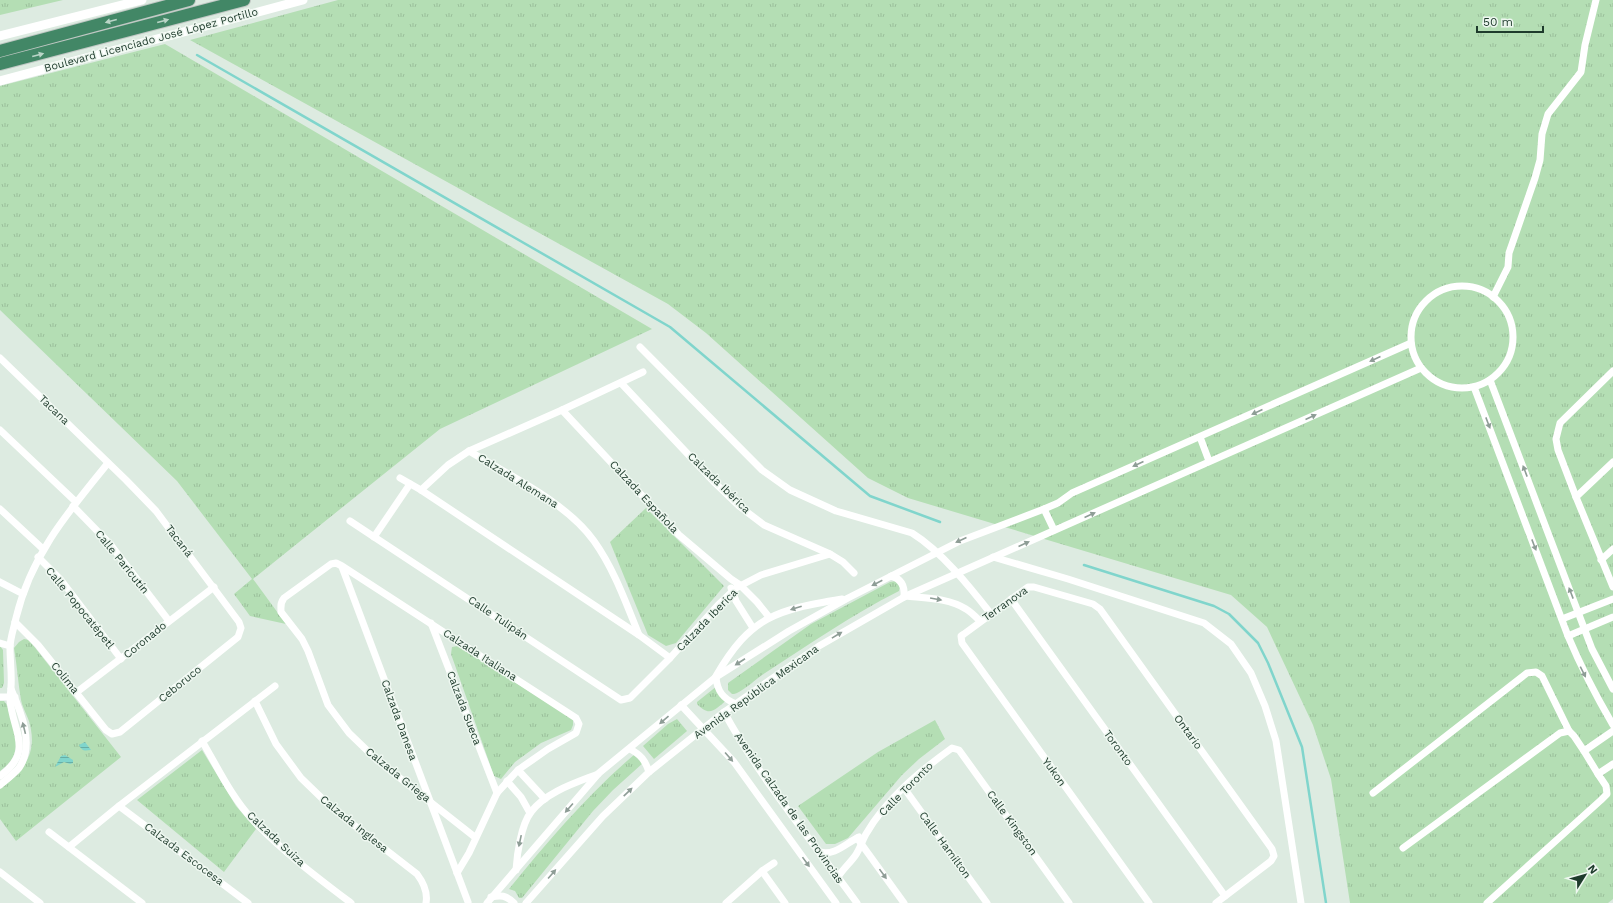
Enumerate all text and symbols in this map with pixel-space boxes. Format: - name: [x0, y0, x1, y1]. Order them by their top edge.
- street label: Boulevard Licenciado José López Portillo: [43, 5, 259, 75]
- scale bar: [1477, 8, 1543, 34]
- text: 50 m: [1483, 15, 1513, 29]
- one-way arrow: [105, 18, 117, 24]
- one-way arrow: [157, 18, 170, 24]
- one-way arrow: [32, 51, 44, 57]
- one-way arrow: [1370, 356, 1381, 362]
- street label: Tacana: [36, 392, 72, 428]
- one-way arrow: [1251, 409, 1262, 415]
- one-way arrow: [1305, 413, 1317, 420]
- one-way arrow: [1485, 417, 1491, 429]
- street label: Calzada Ibérica: [685, 450, 753, 516]
- street label: Calzada Alemana: [475, 451, 561, 511]
- street label: Calzada Española: [607, 458, 681, 536]
- one-way arrow: [1131, 462, 1143, 468]
- one-way arrow: [1521, 465, 1527, 477]
- one-way arrow: [1084, 512, 1095, 518]
- street label: Tacaná: [163, 522, 195, 560]
- street label: Calle Paricutín: [92, 528, 152, 596]
- one-way arrow: [956, 537, 967, 543]
- one-way arrow: [1531, 539, 1537, 551]
- one-way arrow: [1018, 541, 1029, 547]
- street label: Calle Popocatépetl: [43, 564, 117, 652]
- one-way arrow: [872, 580, 883, 586]
- street label: Terranova: [980, 584, 1030, 624]
- street label: Calzada Iberica: [674, 586, 740, 654]
- one-way arrow: [1568, 586, 1574, 598]
- street label: Calle Tulipán: [466, 593, 530, 643]
- one-way arrow: [930, 597, 942, 603]
- one-way arrow: [790, 606, 802, 612]
- street label: Coronado: [121, 619, 169, 661]
- street label: Calzada Italiana: [441, 626, 519, 684]
- one-way arrow: [831, 632, 843, 639]
- street label: Avenida República Mexicana: [691, 642, 821, 742]
- one-way arrow: [735, 658, 745, 666]
- street label: Colima: [48, 659, 82, 697]
- street label: Ceboruco: [156, 663, 204, 705]
- one-way arrow: [1580, 666, 1587, 678]
- street label: Calzada Sueca: [444, 669, 484, 747]
- street label: Calzada Danesa: [378, 678, 420, 762]
- street label: Ontario: [1171, 712, 1205, 752]
- one-way arrow: [659, 715, 669, 724]
- one-way arrow: [21, 722, 27, 734]
- street label: Toronto: [1101, 728, 1135, 768]
- street label: Avenida Calzada de las Provincias: [732, 730, 846, 886]
- street label: Calzada Griega: [363, 745, 433, 805]
- one-way arrow: [725, 752, 734, 762]
- street label: Yukon: [1039, 755, 1069, 789]
- street label: Calle Toronto: [876, 759, 936, 819]
- one-way arrow: [623, 787, 633, 797]
- street label: Calle Kingston: [984, 788, 1040, 858]
- street label: Calzada Inglesa: [317, 793, 391, 855]
- one-way arrow: [565, 803, 574, 813]
- street label: Calzada Suiza: [244, 809, 308, 869]
- street label: Calle Hamilton: [916, 809, 974, 881]
- street label: Calzada Escocesa: [142, 820, 226, 888]
- one-way arrow: [517, 834, 523, 847]
- north arrow: [1565, 855, 1605, 895]
- one-way arrow: [802, 857, 810, 867]
- text: N: [1585, 862, 1600, 876]
- one-way arrow: [547, 869, 557, 879]
- one-way arrow: [878, 869, 886, 879]

